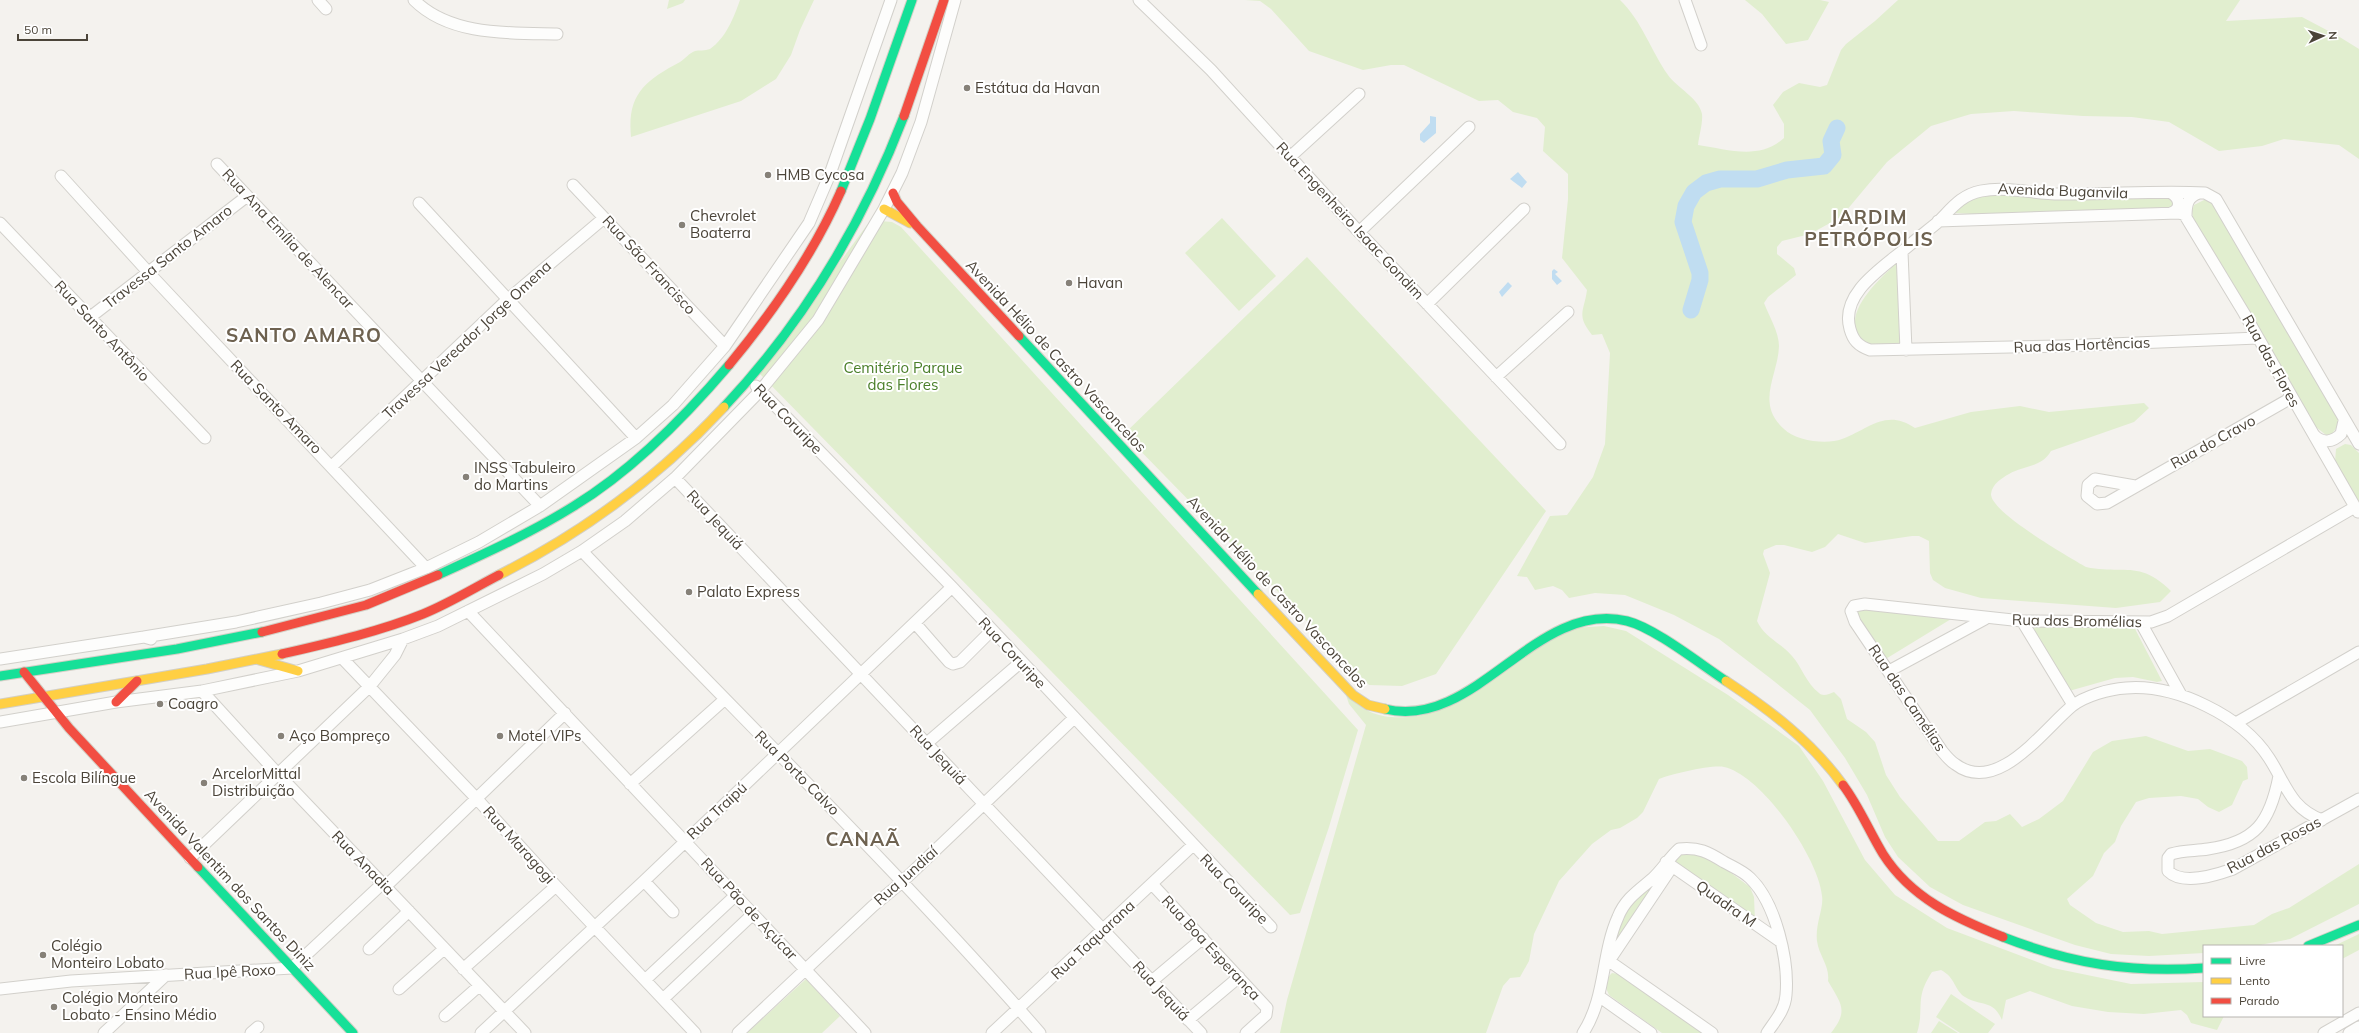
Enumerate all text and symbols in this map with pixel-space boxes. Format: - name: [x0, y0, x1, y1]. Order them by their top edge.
- scale bar: [18, 16, 87, 42]
- north arrow: [2303, 16, 2343, 56]
- text: 50 m: [24, 22, 52, 37]
- text: N: [2326, 31, 2340, 40]
- place label: Estátua da Havan: [975, 78, 1100, 97]
- marker: Estátua da Havan: [962, 83, 972, 93]
- street label: Rua Engenheiro Isaac Gondim: [1272, 138, 1428, 303]
- street label: Rua Ana Emília de Alencar: [218, 165, 359, 313]
- place label: HMB Cycosa: [776, 165, 865, 184]
- marker: HMB Cycosa: [763, 170, 773, 180]
- street label: Avenida Buganvila: [1997, 179, 2129, 202]
- street label: Travessa Santo Amaro: [100, 201, 236, 313]
- district label: JARDIM PETRÓPOLIS: [1804, 205, 1934, 251]
- place label: Chevrolet Boaterra: [690, 206, 756, 242]
- street label: Rua São Francisco: [599, 211, 700, 318]
- marker: Chevrolet Boaterra: [677, 220, 687, 230]
- street label: Avenida Hélio de Castro Vasconcelos: [962, 255, 1151, 456]
- street label: Travessa Vereador Jorge Omena: [378, 256, 555, 423]
- place label: Havan: [1077, 273, 1123, 292]
- street label: Rua Santo Antônio: [51, 276, 154, 385]
- marker: Havan: [1064, 278, 1074, 288]
- street label: Rua das Flores: [2238, 311, 2305, 410]
- district label: SANTO AMARO: [226, 323, 382, 347]
- street label: Rua das Hortências: [2013, 333, 2151, 356]
- street label: Rua Santo Amaro: [227, 356, 326, 458]
- park label: Cemitério Parque das Flores: [843, 358, 963, 394]
- street label: Rua Coruripe: [750, 379, 827, 458]
- street label: Rua do Cravo: [2167, 410, 2259, 473]
- place label: INSS Tabuleiro do Martins: [474, 458, 575, 494]
- marker: INSS Tabuleiro do Martins: [461, 472, 471, 482]
- street label: Rua Jequiá: [683, 486, 748, 554]
- street label: Avenida Hélio de Castro Vasconcelos: [1183, 491, 1372, 692]
- place label: Palato Express: [697, 582, 800, 601]
- marker: Palato Express: [684, 587, 694, 597]
- street label: Rua das Bromélias: [2012, 610, 2142, 631]
- street label: Rua Coruripe: [975, 613, 1050, 692]
- street label: Rua das Camélias: [1865, 640, 1950, 755]
- place label: Coagro: [168, 694, 218, 713]
- marker: Coagro: [155, 699, 165, 709]
- street label: Rua Jequiá: [906, 721, 971, 789]
- place label: Aço Bompreço: [289, 726, 390, 745]
- place label: Motel VIPs: [508, 726, 581, 745]
- street label: Rua Porto Calvo: [751, 726, 844, 819]
- marker: Aço Bompreço: [276, 731, 286, 741]
- marker: Motel VIPs: [495, 731, 505, 741]
- place label: ArcelorMittal Distribuição: [212, 764, 301, 800]
- place label: Escola Bilíngue: [32, 768, 136, 787]
- marker: Escola Bilíngue: [19, 773, 29, 783]
- marker: ArcelorMittal Distribuição: [199, 778, 209, 788]
- street label: Rua Traipú: [683, 778, 751, 843]
- street label: Avenida Valentim dos Santos Diniz: [141, 785, 320, 975]
- street label: Rua Maragogi: [479, 802, 559, 888]
- street label: Rua das Rosas: [2223, 812, 2324, 877]
- street label: Rua Anadia: [328, 826, 399, 899]
- district label: CANAÃ: [826, 827, 900, 851]
- street label: Rua Jundiaí: [870, 841, 943, 909]
- street label: Rua Coruripe: [1196, 849, 1273, 928]
- street label: Rua Pão de Açúcar: [697, 853, 802, 964]
- street label: Quadra M: [1692, 876, 1760, 931]
- street label: Rua Boa Esperança: [1158, 891, 1265, 1004]
- street label: Rua Taquarana: [1047, 896, 1139, 983]
- place label: Colégio Monteiro Lobato: [51, 936, 164, 972]
- legend: [2203, 945, 2343, 1017]
- marker: Colégio Monteiro Lobato: [38, 950, 48, 960]
- text: Livre: [2239, 953, 2266, 968]
- street label: Rua Jequiá: [1129, 957, 1194, 1025]
- street label: Rua Ipê Roxo: [184, 960, 276, 983]
- text: Lento: [2239, 973, 2270, 988]
- place label: Colégio Monteiro Lobato - Ensino Médio: [62, 988, 217, 1024]
- text: Parado: [2239, 993, 2279, 1008]
- marker: Colégio Monteiro Lobato - Ensino Médio: [49, 1002, 59, 1012]

